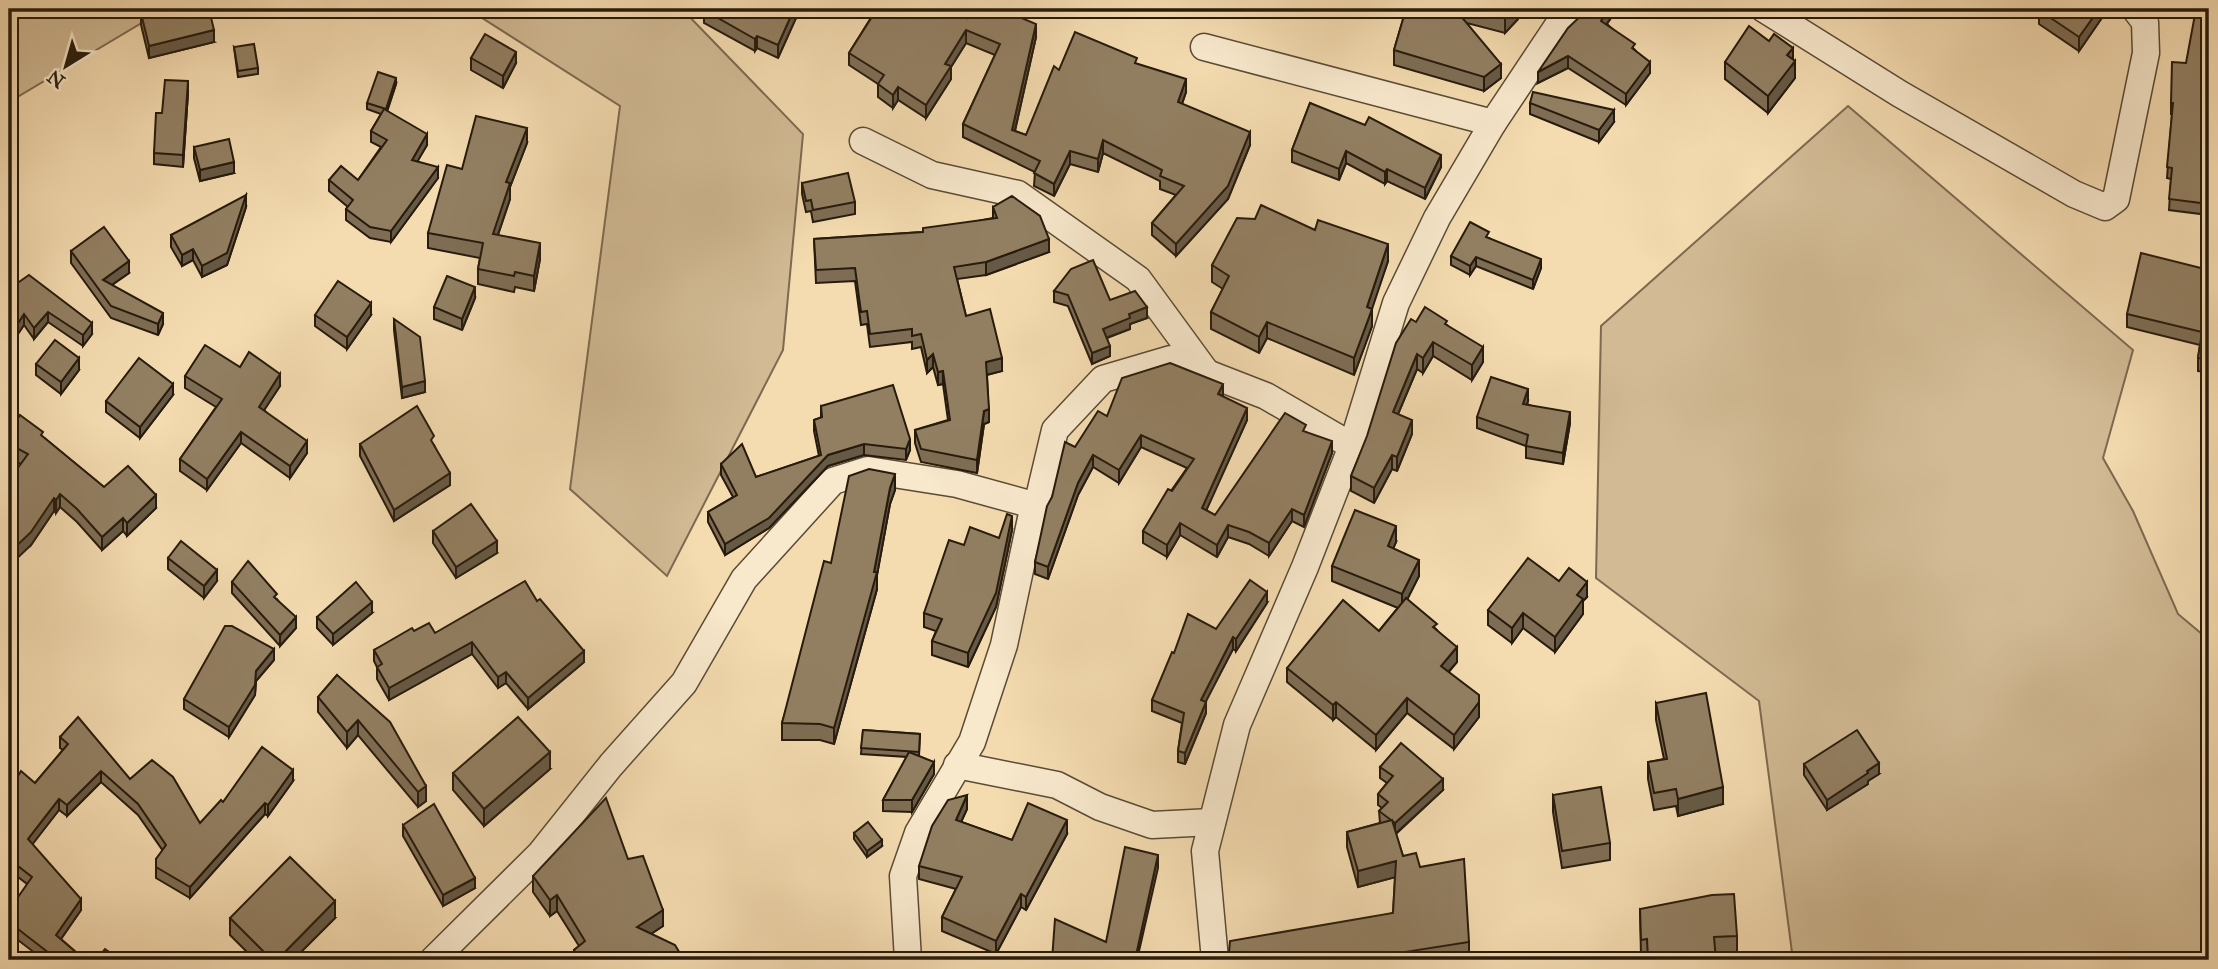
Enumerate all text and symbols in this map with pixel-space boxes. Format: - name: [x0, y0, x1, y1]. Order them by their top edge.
- north arrow: [32, 32, 102, 102]
- text: N: [43, 65, 69, 93]

